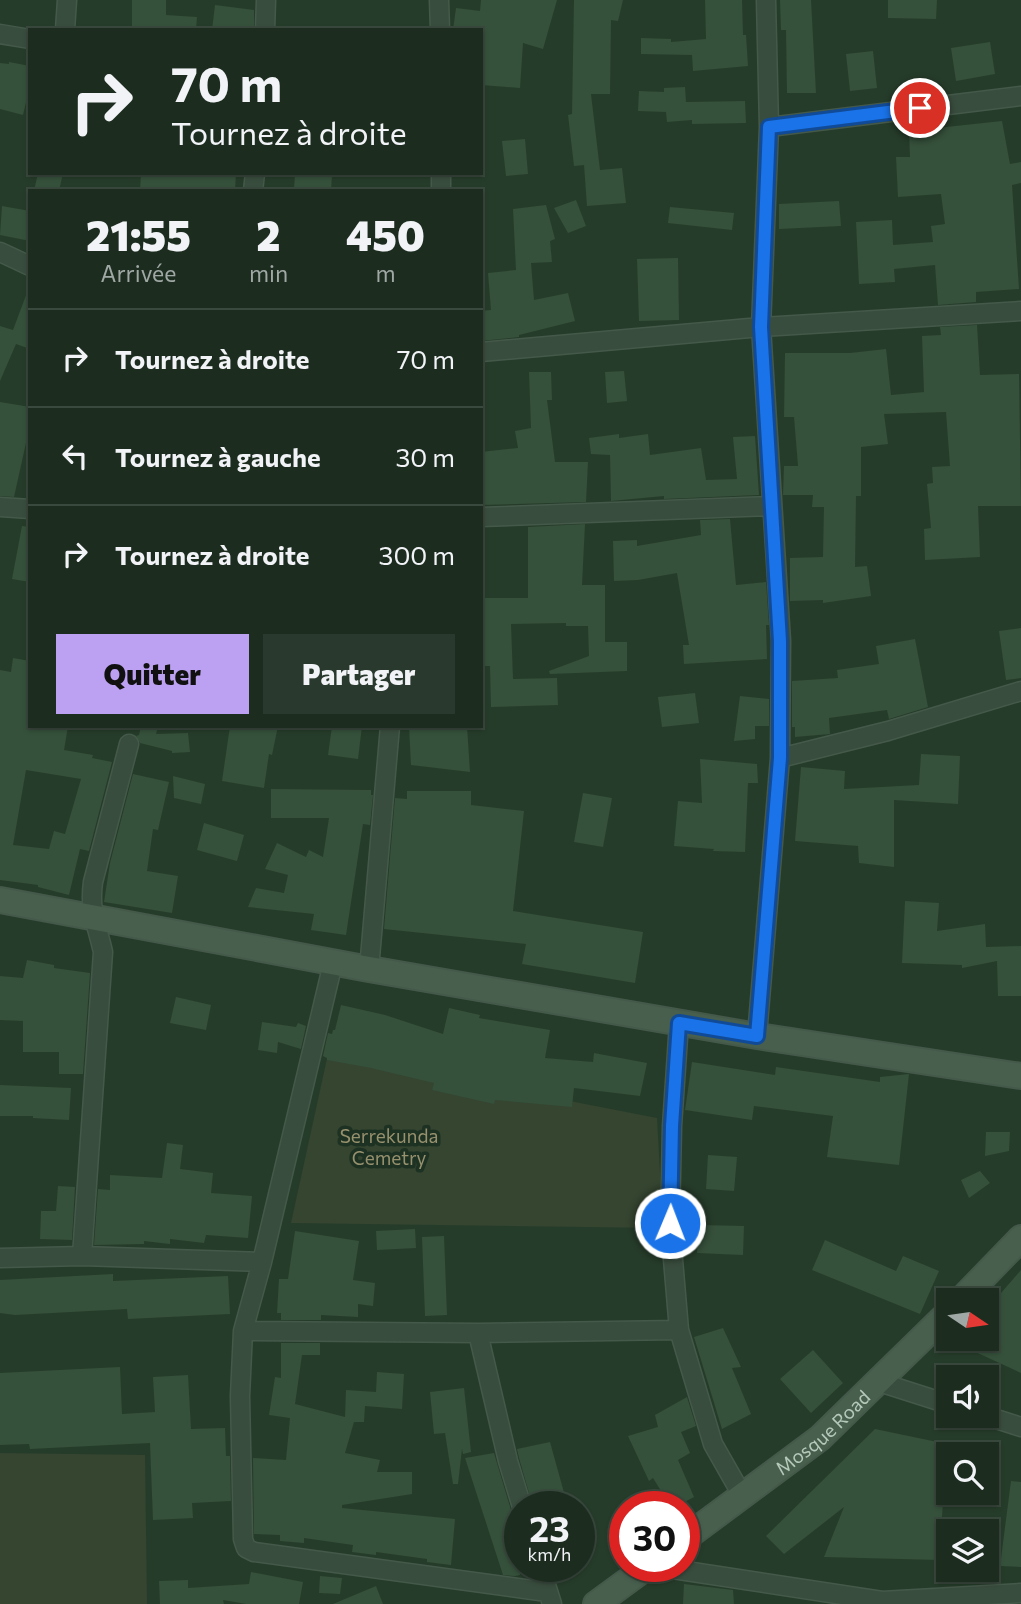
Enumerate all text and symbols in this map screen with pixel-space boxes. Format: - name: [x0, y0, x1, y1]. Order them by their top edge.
- text: 70 m: [171, 52, 282, 112]
- icon: right: [56, 56, 147, 147]
- pin: [890, 78, 950, 138]
- icon: arrive: [901, 89, 939, 127]
- text: Tournez à droite: [171, 112, 407, 152]
- text: 21:55: [86, 208, 191, 260]
- text: 2: [256, 208, 281, 260]
- text: 450: [346, 208, 425, 260]
- text: Arrivée: [101, 259, 176, 287]
- text: min: [249, 259, 288, 287]
- text: m: [376, 259, 396, 287]
- icon: right: [56, 339, 94, 377]
- text: Tournez à droite: [115, 343, 310, 374]
- text: 70 m: [397, 343, 455, 374]
- icon: left: [56, 437, 94, 475]
- text: Tournez à gauche: [115, 441, 321, 472]
- text: 30 m: [396, 441, 455, 472]
- icon: right: [56, 535, 94, 573]
- text: Tournez à droite: [115, 539, 310, 570]
- text: 300 m: [379, 539, 455, 570]
- button: Quitter: [56, 634, 249, 714]
- button: Partager: [263, 634, 455, 714]
- park label: Serrekunda Cemetry: [340, 1124, 438, 1169]
- position arrow: [633, 1186, 707, 1260]
- north arrow: [936, 1288, 999, 1351]
- map controls: [936, 1288, 999, 1582]
- button: sound: [936, 1365, 999, 1428]
- street label: Mosque Road: [770, 1385, 874, 1479]
- button: search: [936, 1442, 999, 1505]
- speed limit sign: 30: [609, 1491, 700, 1582]
- text: 23: [529, 1506, 570, 1549]
- button: layers: [936, 1519, 999, 1582]
- text: km/h: [528, 1543, 571, 1565]

